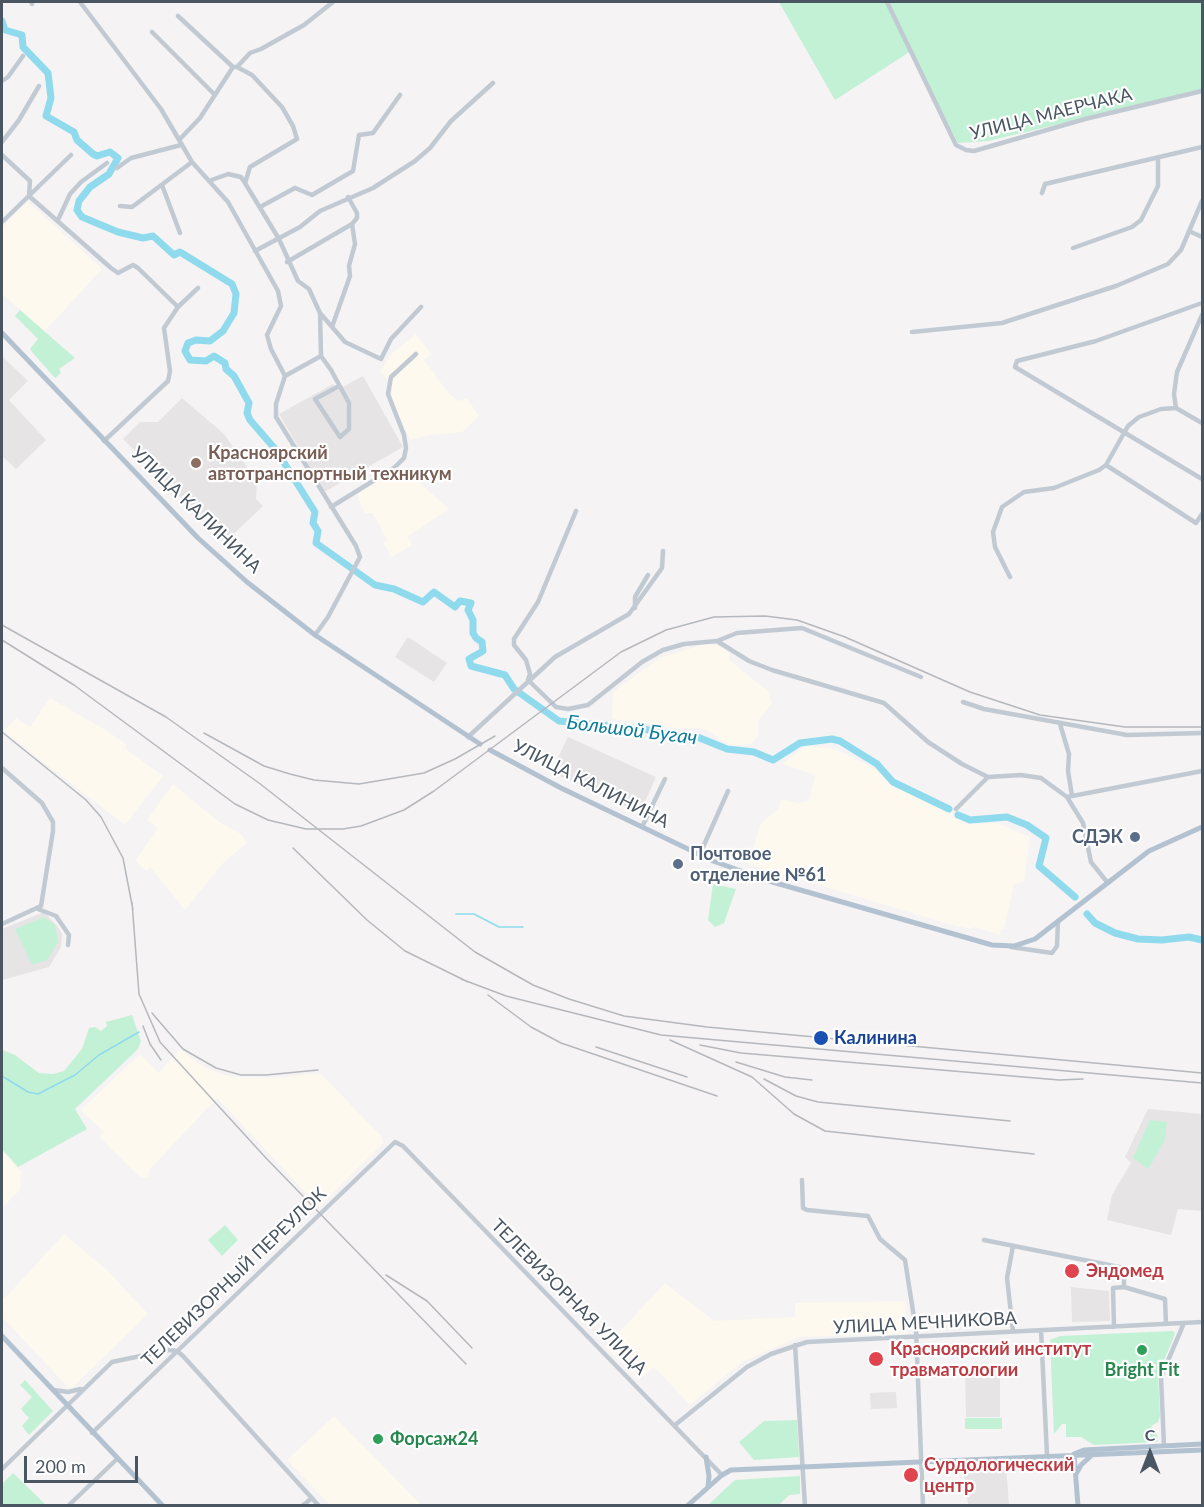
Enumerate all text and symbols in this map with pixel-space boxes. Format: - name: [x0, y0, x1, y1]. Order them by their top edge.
- street label: УЛИЦА МАЕРЧАКА: [968, 83, 1134, 145]
- street label: УЛИЦА КАЛИНИНА: [126, 442, 266, 578]
- place label: Красноярский автотранспортный техникум: [208, 442, 452, 484]
- marker: Красноярский автотранспортный техникум: [189, 456, 203, 470]
- water label: Большой Бугач: [565, 710, 699, 750]
- street label: УЛИЦА КАЛИНИНА: [509, 735, 673, 833]
- place label: СДЭК: [1072, 826, 1123, 848]
- marker: СДЭК: [1128, 830, 1142, 844]
- place label: Почтовое отделение №61: [690, 843, 826, 886]
- marker: Почтовое отделение №61: [671, 857, 685, 871]
- place label: Калинина: [834, 1027, 917, 1049]
- marker: Калинина: [812, 1029, 830, 1047]
- street label: ТЕЛЕВИЗОРНЫЙ ПЕРЕУЛОК: [137, 1183, 331, 1371]
- street label: ТЕЛЕВИЗОРНАЯ УЛИЦА: [487, 1215, 651, 1379]
- place label: Эндомед: [1086, 1260, 1164, 1282]
- marker: Эндомед: [1063, 1262, 1081, 1280]
- street label: УЛИЦА МЕЧНИКОВА: [833, 1307, 1017, 1339]
- place label: Красноярский институт травматологии: [890, 1338, 1091, 1380]
- marker: Bright Fit: [1135, 1343, 1149, 1357]
- marker: Красноярский институт травматологии: [867, 1350, 885, 1368]
- place label: Bright Fit: [1104, 1359, 1180, 1381]
- north arrow: [1120, 1423, 1180, 1483]
- text: С: [1145, 1425, 1155, 1444]
- place label: Форсаж24: [390, 1428, 478, 1450]
- marker: Форсаж24: [371, 1432, 385, 1446]
- scale bar: [27, 1444, 141, 1482]
- place label: Сурдологический центр: [924, 1454, 1074, 1496]
- text: 200 m: [35, 1455, 86, 1477]
- marker: Сурдологический центр: [902, 1466, 920, 1484]

